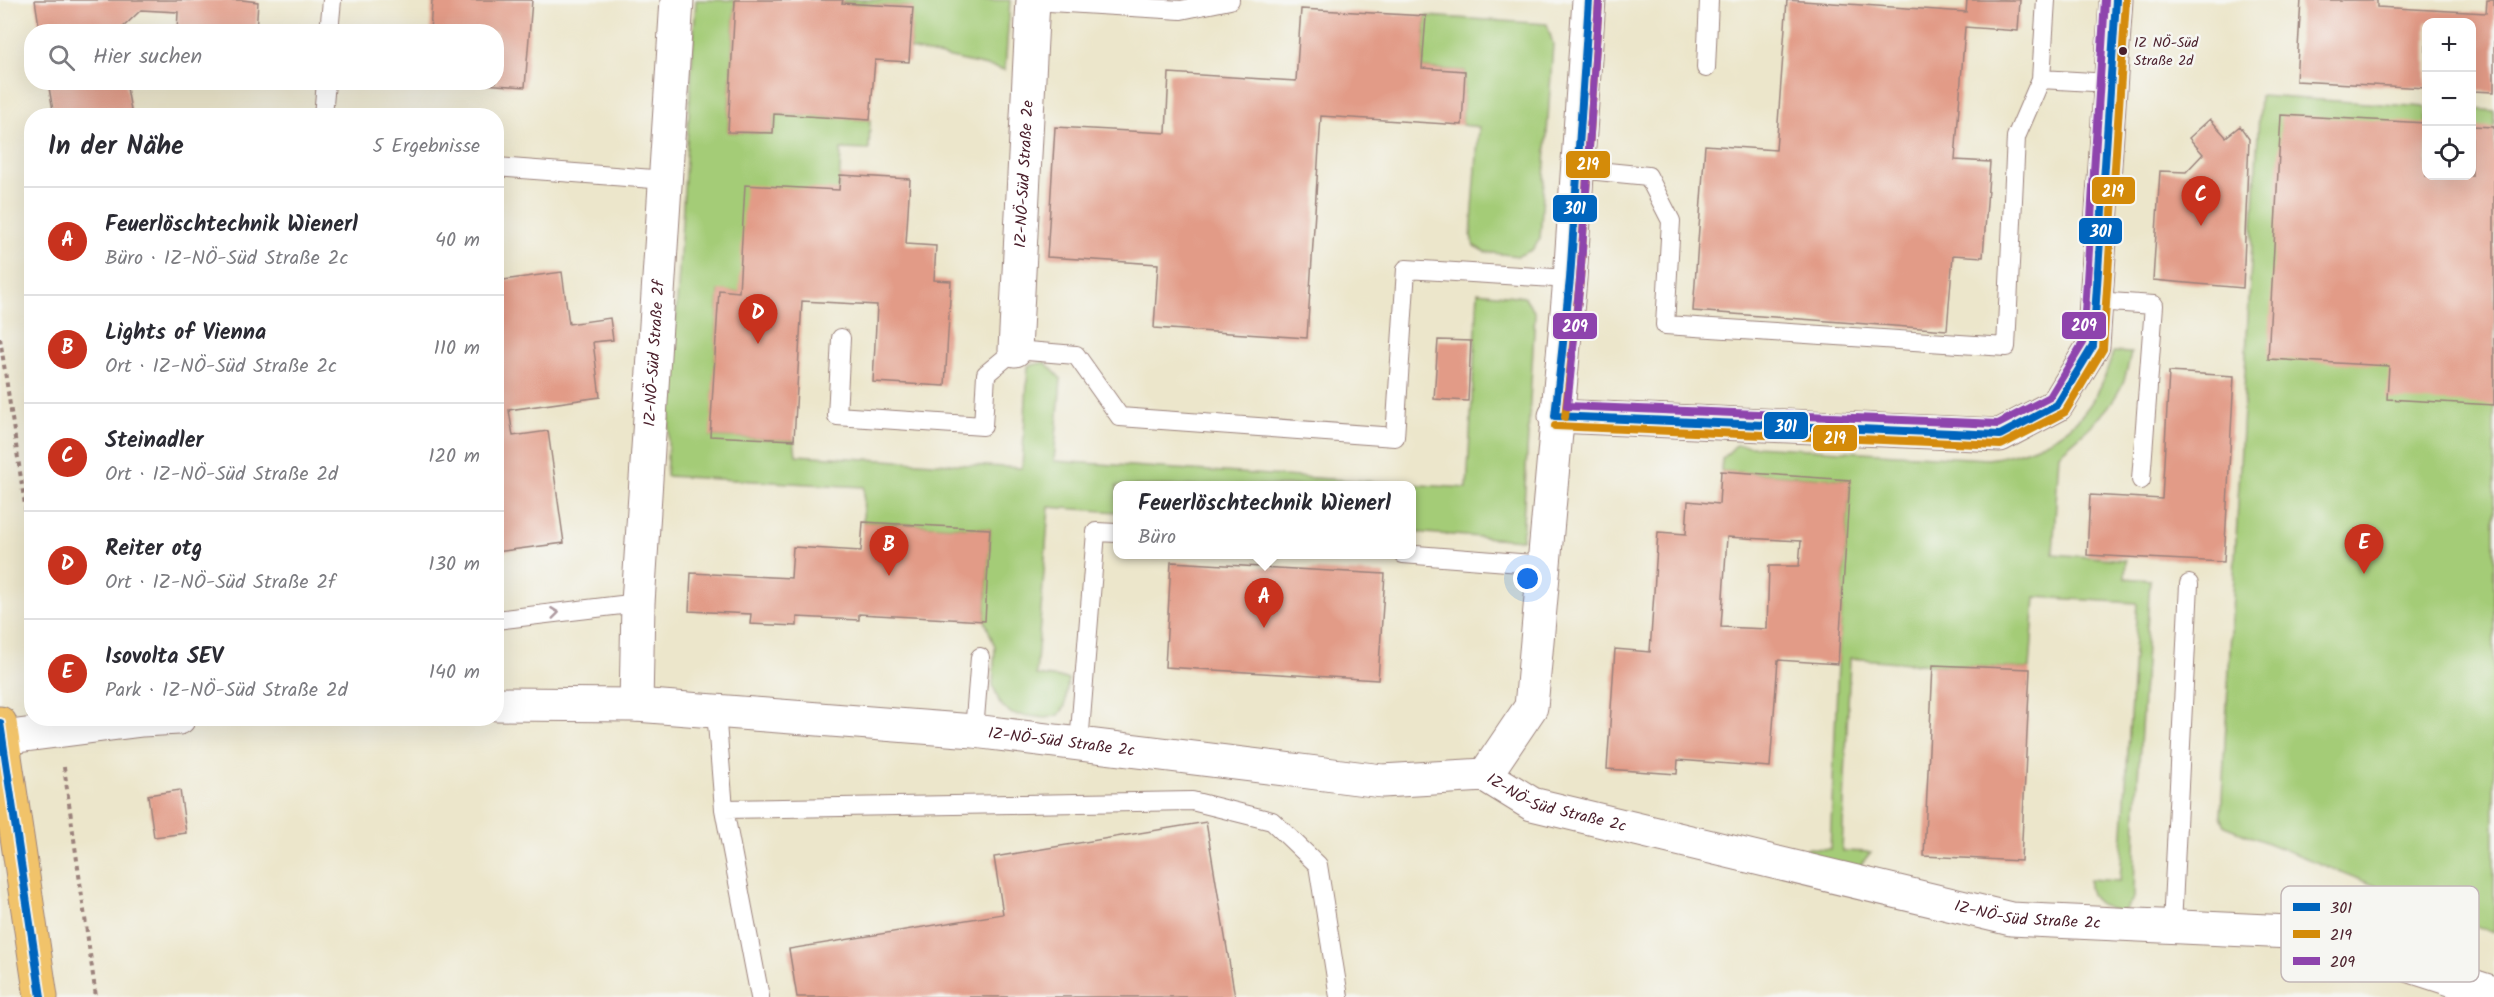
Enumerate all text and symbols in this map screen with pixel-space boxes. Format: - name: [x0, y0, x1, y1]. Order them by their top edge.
- map controls: [2422, 18, 2476, 180]
- button: +: [2422, 18, 2476, 72]
- search box: [24, 24, 504, 90]
- place label: IZ NÖ-Süd Straße 2d: [2134, 32, 2199, 72]
- text: Hier suchen: [93, 40, 202, 75]
- icon: search: [45, 41, 78, 74]
- marker: IZ NÖ-Süd Straße 2d: [2117, 45, 2129, 57]
- button: −: [2422, 72, 2476, 126]
- street label: IZ-NÖ-Süd Straße 2e: [1008, 100, 1040, 249]
- text: In der Nähe: [48, 126, 184, 168]
- button: locate: [2422, 126, 2476, 180]
- text: 5 Ergebnisse: [372, 131, 480, 163]
- line badge: 219: [1565, 150, 1611, 179]
- text: 219: [1577, 153, 1599, 178]
- line badge: 219: [2091, 176, 2136, 205]
- pin: C: [2182, 176, 2220, 226]
- text: 219: [2102, 180, 2124, 205]
- line badge: 301: [1552, 194, 1598, 223]
- text: 301: [1563, 197, 1586, 222]
- text: Feuerlöschtechnik Wienerl: [105, 208, 358, 243]
- line badge: 301: [2078, 217, 2123, 245]
- text: 301: [2089, 220, 2112, 245]
- text: A: [61, 225, 74, 257]
- text: 40 m: [435, 225, 480, 257]
- text: Büro · IZ-NÖ-Süd Straße 2c: [105, 243, 348, 275]
- street label: IZ-NÖ-Süd Straße 2f: [637, 278, 671, 428]
- pin: D: [738, 294, 777, 344]
- line badge: 209: [2061, 311, 2107, 340]
- line badge: 209: [1552, 312, 1598, 340]
- text: 209: [2071, 314, 2097, 339]
- text: 209: [1562, 315, 1588, 340]
- text: Lights of Vienna: [105, 316, 266, 351]
- text: B: [61, 333, 74, 365]
- text: 110 m: [434, 333, 480, 365]
- text: Ort · IZ-NÖ-Süd Straße 2c: [105, 351, 337, 383]
- line badge: 301: [1763, 411, 1809, 440]
- text: 301: [1774, 415, 1797, 440]
- text: Steinadler: [105, 424, 203, 459]
- line badge: 219: [1812, 424, 1858, 452]
- text: 219: [1824, 427, 1846, 452]
- text: C: [61, 441, 74, 473]
- text: 120 m: [428, 441, 480, 473]
- text: Ort · IZ-NÖ-Süd Straße 2d: [105, 459, 338, 491]
- popup: [1113, 481, 1416, 559]
- text: Feuerlöschtechnik Wienerl: [1138, 487, 1391, 522]
- text: Büro: [1138, 522, 1176, 554]
- pin: E: [2344, 524, 2384, 574]
- pin: B: [870, 526, 908, 576]
- text: Reiter otg: [105, 532, 202, 567]
- text: D: [61, 549, 74, 581]
- text: 130 m: [428, 549, 480, 581]
- your location: [1513, 564, 1542, 593]
- text: Ort · IZ-NÖ-Süd Straße 2f: [105, 567, 336, 599]
- pin: A: [1244, 578, 1284, 628]
- one-way arrow: [550, 607, 559, 620]
- text: Isovolta SEV: [105, 640, 223, 675]
- text: E: [62, 657, 73, 689]
- text: 140 m: [429, 657, 480, 689]
- text: Park · IZ-NÖ-Süd Straße 2d: [105, 675, 348, 707]
- street label: IZ-NÖ-Süd Straße 2c: [986, 720, 1136, 763]
- street label: IZ-NÖ-Süd Straße 2c: [1482, 766, 1629, 839]
- legend: [2281, 886, 2479, 982]
- street label: IZ-NÖ-Süd Straße 2c: [1952, 893, 2101, 936]
- text: 301: [2330, 896, 2352, 921]
- text: 219: [2330, 923, 2352, 948]
- text: 209: [2330, 950, 2355, 975]

